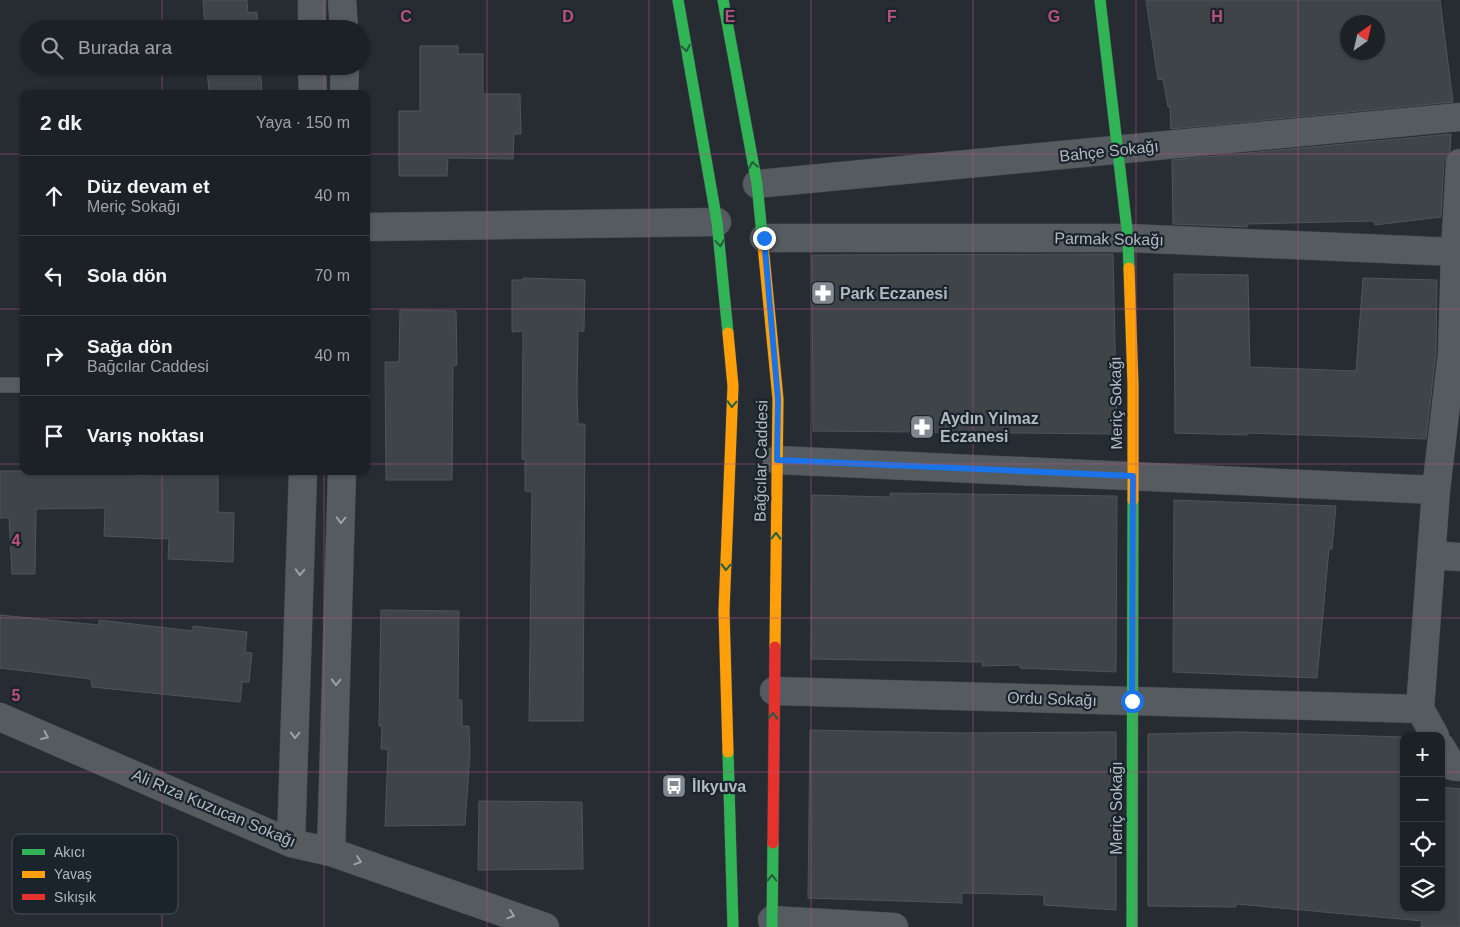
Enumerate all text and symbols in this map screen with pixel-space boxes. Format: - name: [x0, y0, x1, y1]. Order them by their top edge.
- text: C: [400, 8, 412, 25]
- text: D: [562, 8, 574, 25]
- text: E: [725, 8, 736, 25]
- text: F: [887, 8, 897, 25]
- text: G: [1048, 8, 1060, 25]
- text: H: [1211, 8, 1223, 25]
- north arrow: [1340, 15, 1385, 60]
- search box: [20, 20, 370, 75]
- icon: search: [38, 34, 66, 62]
- text: Burada ara: [78, 37, 172, 58]
- one-way arrow: [681, 44, 691, 52]
- text: 2 dk: [40, 111, 82, 134]
- text: Yaya · 150 m: [256, 114, 350, 131]
- street label: Bahçe Sokağı: [1059, 137, 1159, 165]
- one-way arrow: [749, 160, 759, 169]
- text: Düz devam et: [87, 176, 209, 197]
- icon: ahead: [40, 182, 68, 210]
- text: 40 m: [314, 187, 350, 204]
- text: Meriç Sokağı: [87, 198, 180, 215]
- route end: [753, 227, 776, 250]
- street label: Parmak Sokağı: [1054, 230, 1164, 248]
- one-way arrow: [714, 239, 725, 247]
- icon: left: [40, 262, 68, 290]
- text: Sola dön: [87, 265, 167, 286]
- text: 70 m: [314, 267, 350, 284]
- pharmacy icon: Park Eczanesi: [810, 280, 836, 306]
- place label: Park Eczanesi: [840, 285, 948, 302]
- text: Sağa dön: [87, 336, 173, 357]
- icon: right: [40, 342, 68, 370]
- text: 40 m: [314, 347, 350, 364]
- street label: Meriç Sokağı: [1107, 356, 1125, 450]
- text: Bağcılar Caddesi: [87, 358, 209, 375]
- street label: Bağcılar Caddesi: [751, 400, 771, 522]
- one-way arrow: [727, 401, 738, 409]
- place label: Aydın Yılmaz Eczanesi: [940, 410, 1039, 445]
- pharmacy icon: Aydın Yılmaz Eczanesi: [909, 414, 935, 440]
- icon: arrive: [40, 422, 68, 450]
- text: Varış noktası: [87, 425, 204, 446]
- one-way arrow: [335, 516, 346, 524]
- text: 4: [12, 532, 21, 549]
- one-way arrow: [771, 532, 781, 540]
- one-way arrow: [721, 564, 731, 571]
- one-way arrow: [295, 569, 305, 577]
- one-way arrow: [331, 679, 341, 687]
- text: 5: [12, 687, 21, 704]
- street label: Ordu Sokağı: [1007, 689, 1097, 709]
- route start: [1121, 690, 1144, 713]
- one-way arrow: [768, 712, 779, 720]
- one-way arrow: [40, 730, 49, 741]
- one-way arrow: [290, 732, 300, 739]
- map controls: [1400, 732, 1445, 912]
- button: +: [1400, 732, 1445, 777]
- street label: Meriç Sokağı: [1108, 761, 1125, 855]
- street label: Ali Rıza Kuzucan Sokağı: [130, 766, 298, 850]
- bus stop icon: İlkyuva: [661, 773, 687, 799]
- button: −: [1400, 777, 1445, 822]
- place label: İlkyuva: [692, 778, 746, 795]
- button: locate: [1400, 822, 1445, 867]
- legend: [12, 834, 178, 914]
- text: Akıcı: [54, 844, 85, 860]
- one-way arrow: [353, 855, 361, 865]
- text: Yavaş: [54, 866, 92, 882]
- button: layers: [1400, 867, 1445, 912]
- one-way arrow: [767, 874, 777, 882]
- text: Sıkışık: [54, 889, 97, 905]
- one-way arrow: [506, 909, 515, 919]

